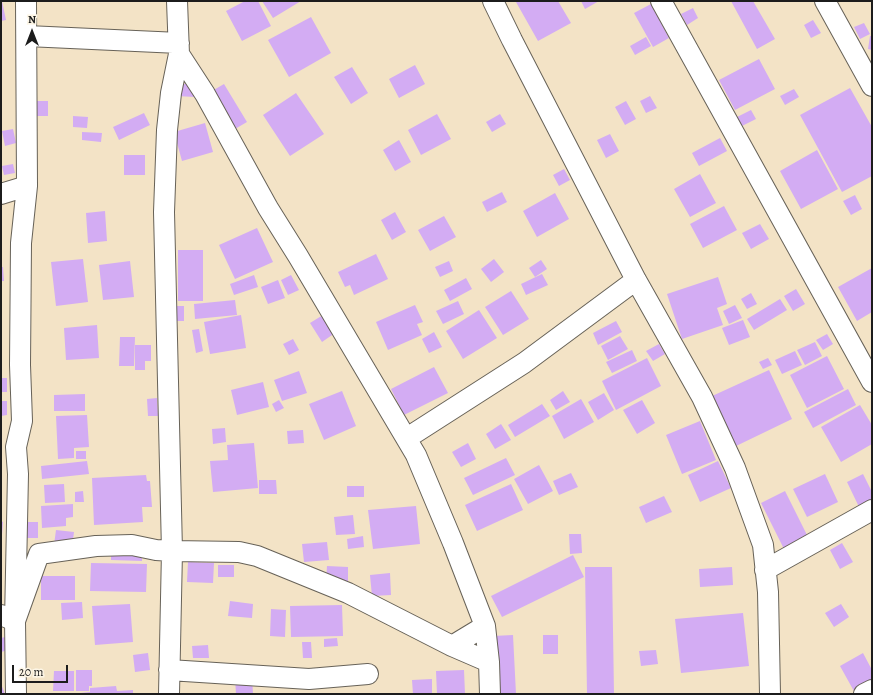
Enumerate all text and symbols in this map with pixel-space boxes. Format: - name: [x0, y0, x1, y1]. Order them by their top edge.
- north arrow: [12, 12, 52, 52]
- text: N: [28, 12, 36, 27]
- scale bar: [14, 657, 70, 683]
- text: 20 m: [19, 664, 43, 680]

